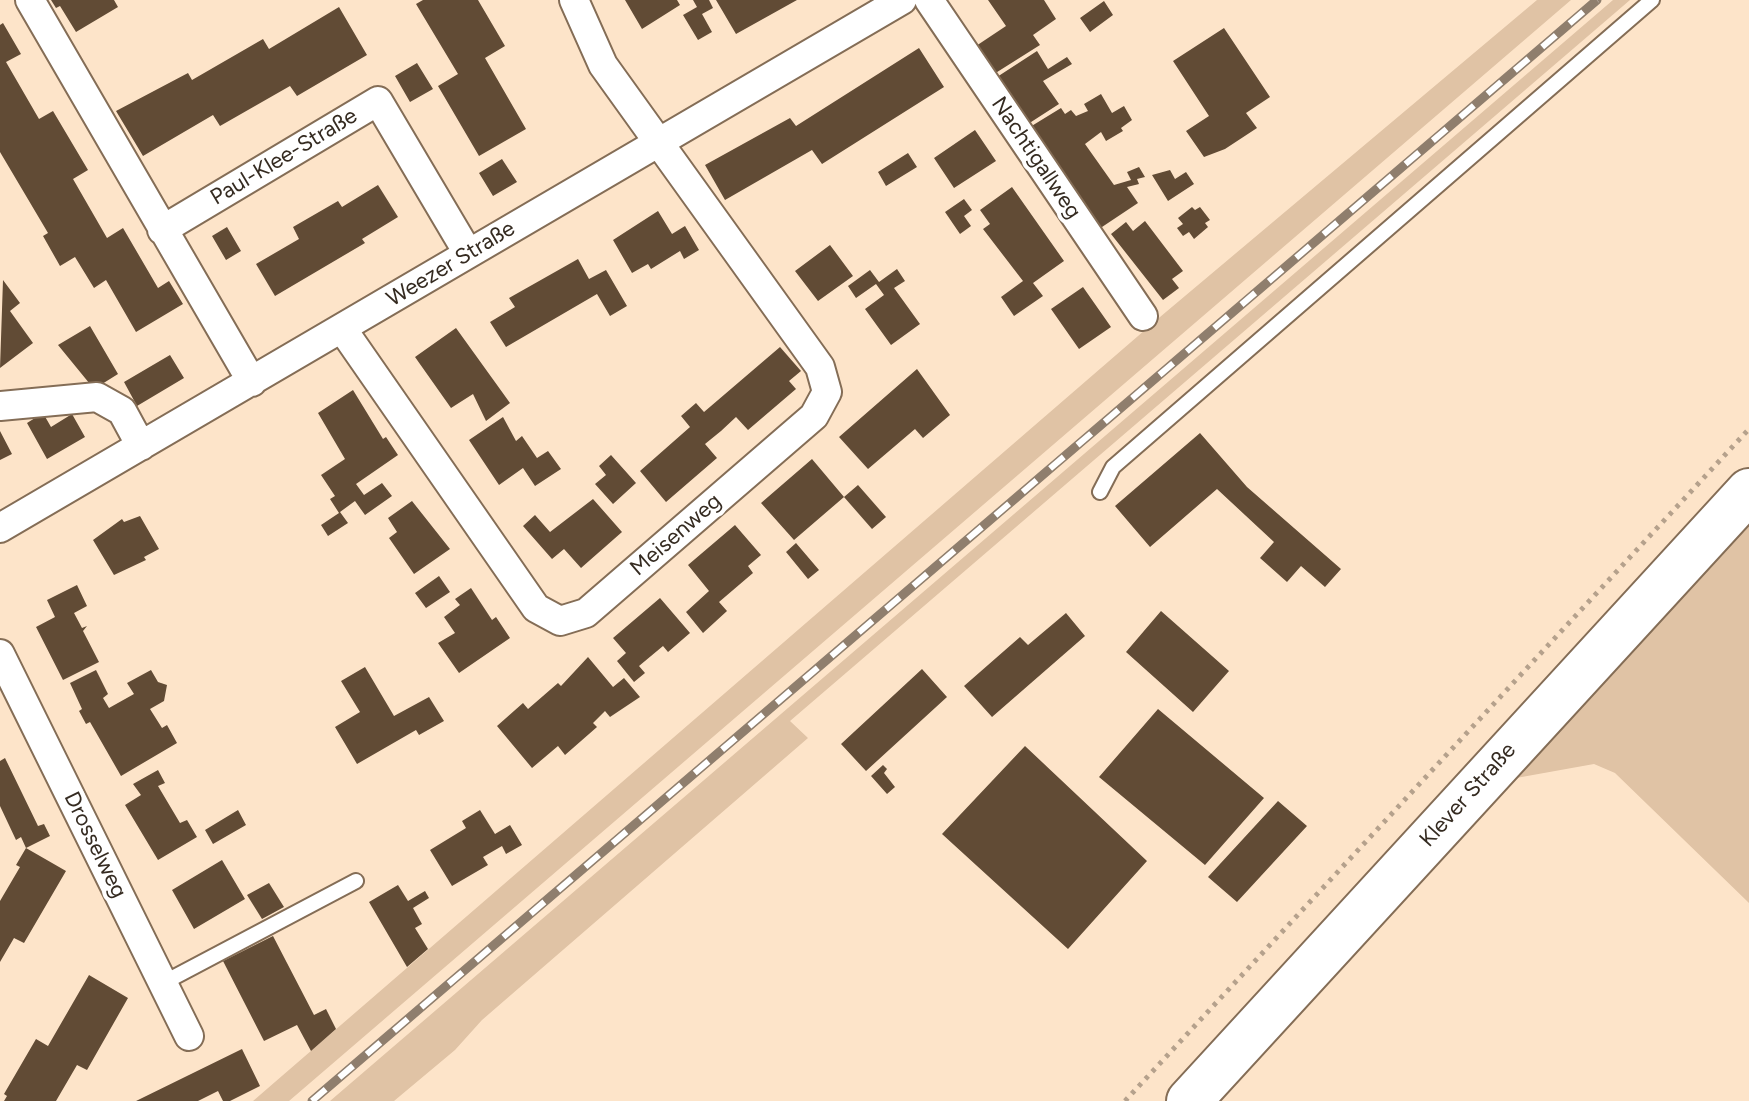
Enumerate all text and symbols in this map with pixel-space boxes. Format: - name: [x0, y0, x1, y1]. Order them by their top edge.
- street label: Nachtigallweg: [985, 92, 1087, 224]
- street label: Paul-Klee-Straße: [206, 103, 362, 211]
- street label: Weezer Straße: [382, 215, 520, 313]
- street label: Meisenweg: [625, 488, 727, 582]
- street label: Klever Straße: [1414, 738, 1522, 852]
- street label: Drosselweg: [58, 788, 132, 902]

